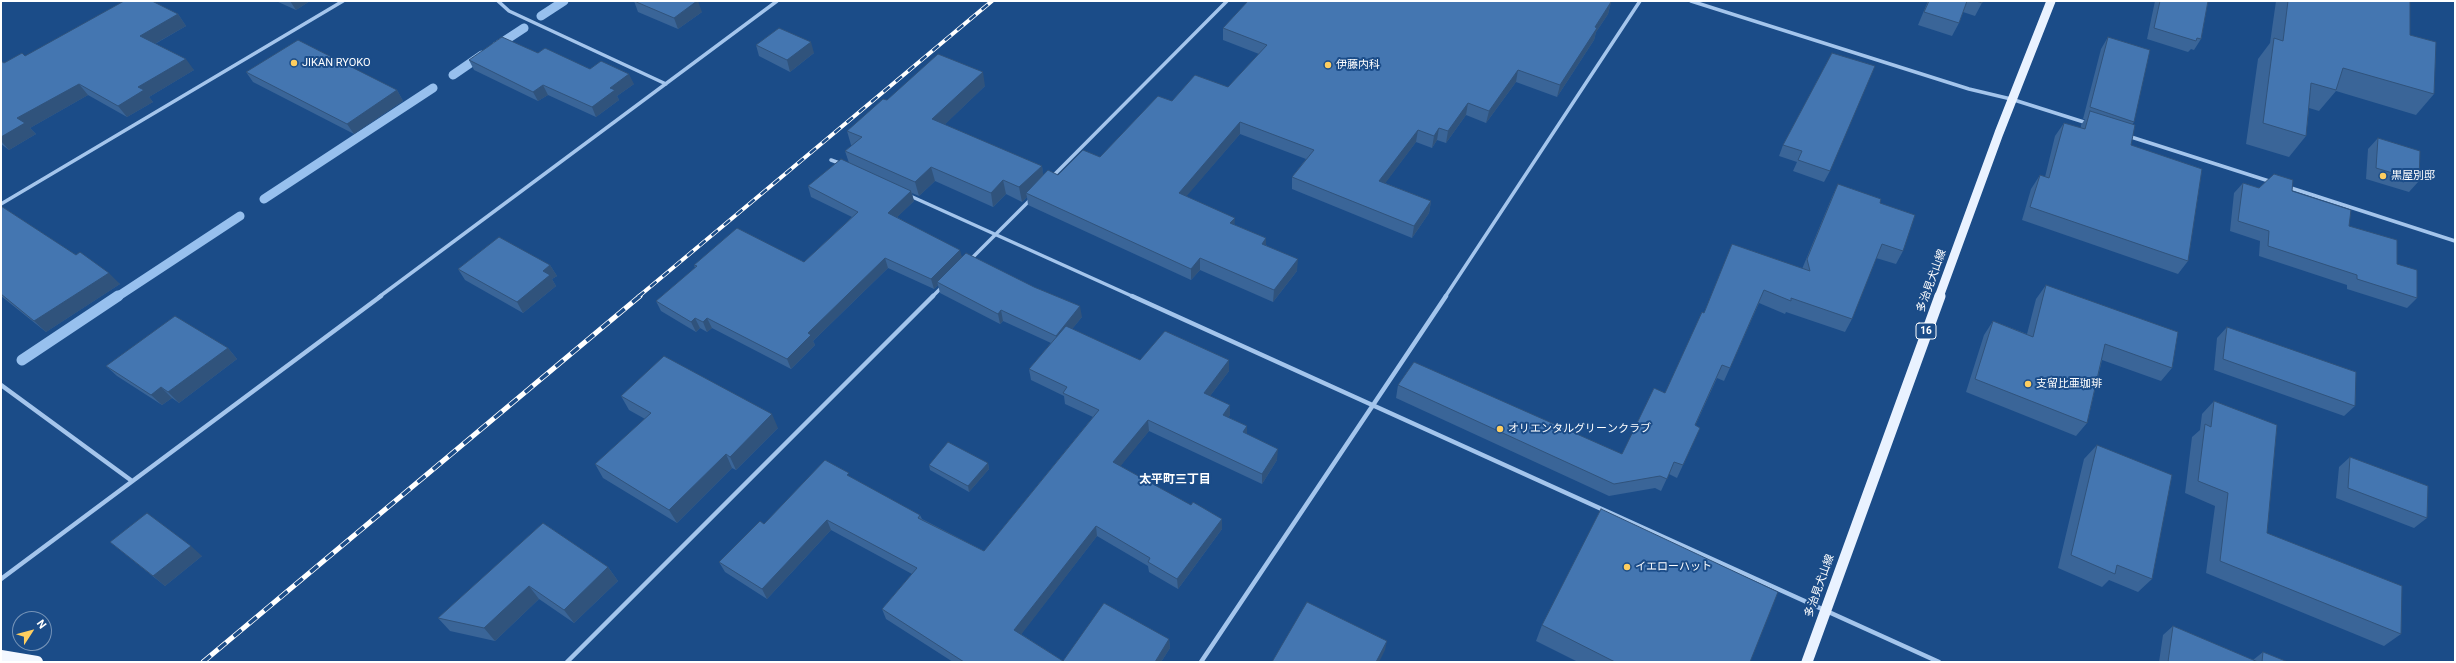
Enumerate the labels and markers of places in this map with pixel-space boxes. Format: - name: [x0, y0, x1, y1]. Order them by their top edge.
- place label: JIKAN RYOKO: [302, 56, 371, 70]
- marker: JIKAN RYOKO: [289, 58, 299, 68]
- place label: 伊藤内科: [1336, 58, 1380, 72]
- marker: 伊藤内科: [1323, 60, 1333, 70]
- place label: 黒屋別邸: [2391, 169, 2435, 183]
- marker: 黒屋別邸: [2378, 171, 2388, 181]
- place label: 支留比亜珈琲: [2036, 377, 2102, 391]
- marker: 支留比亜珈琲: [2023, 379, 2033, 389]
- place label: オリエンタルグリーンクラブ: [1508, 422, 1651, 436]
- marker: オリエンタルグリーンクラブ: [1495, 424, 1505, 434]
- place label: イエローハット: [1635, 560, 1712, 574]
- marker: イエローハット: [1622, 562, 1632, 572]

